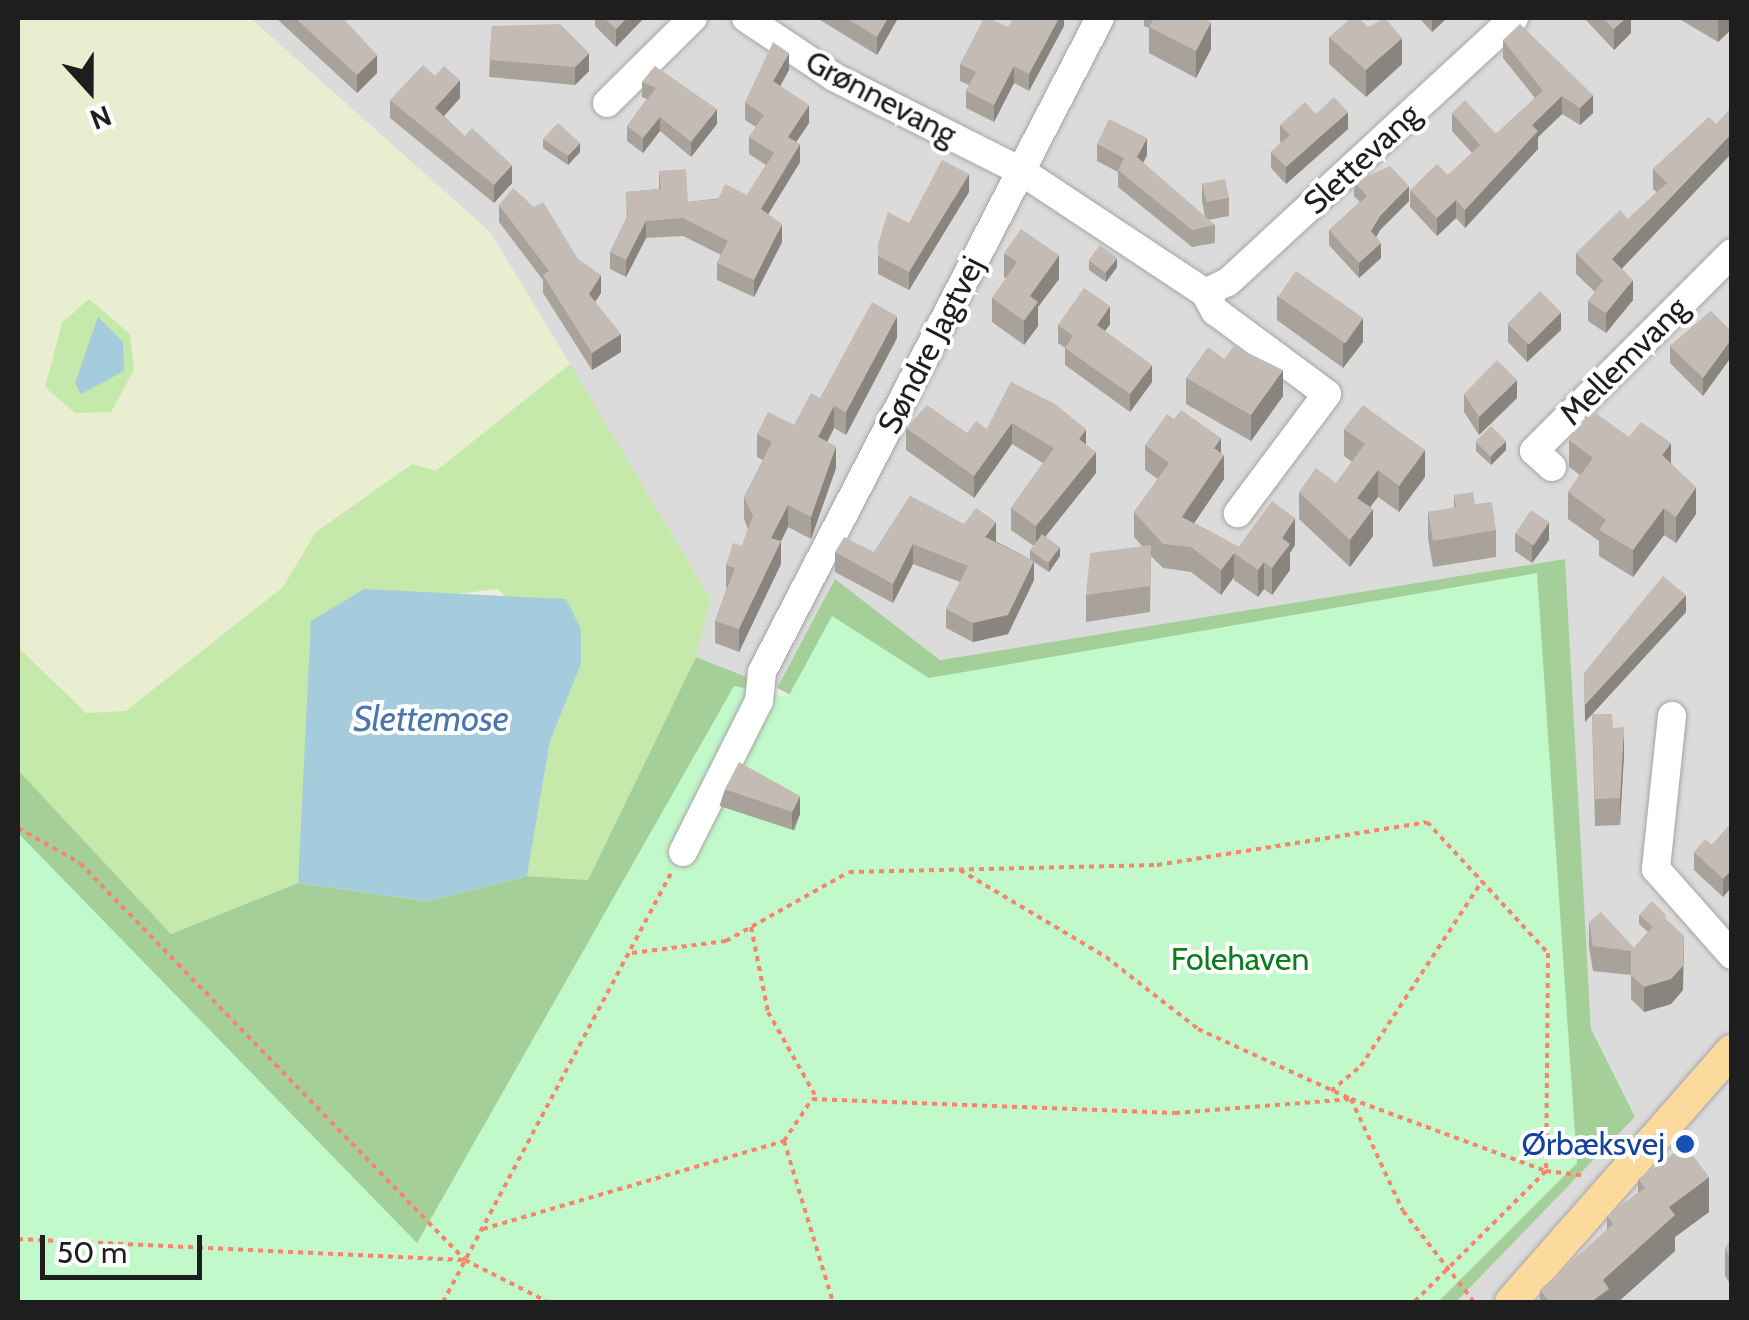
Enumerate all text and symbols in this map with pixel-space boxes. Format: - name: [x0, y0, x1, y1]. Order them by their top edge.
- north arrow: [40, 40, 140, 140]
- street label: Grønnevang: [799, 42, 963, 154]
- street label: Slettevang: [1296, 96, 1428, 222]
- text: N: [85, 99, 116, 137]
- street label: Søndre Jagtvej: [870, 250, 992, 440]
- street label: Mellemvang: [1552, 289, 1696, 433]
- water label: Slettemose: [353, 698, 509, 740]
- park label: Folehaven: [1171, 940, 1309, 978]
- place label: Ørbæksvej: [1522, 1125, 1665, 1163]
- marker: Ørbæksvej: [1674, 1133, 1696, 1155]
- scale bar: [45, 1215, 208, 1277]
- text: 50 m: [57, 1234, 127, 1271]

